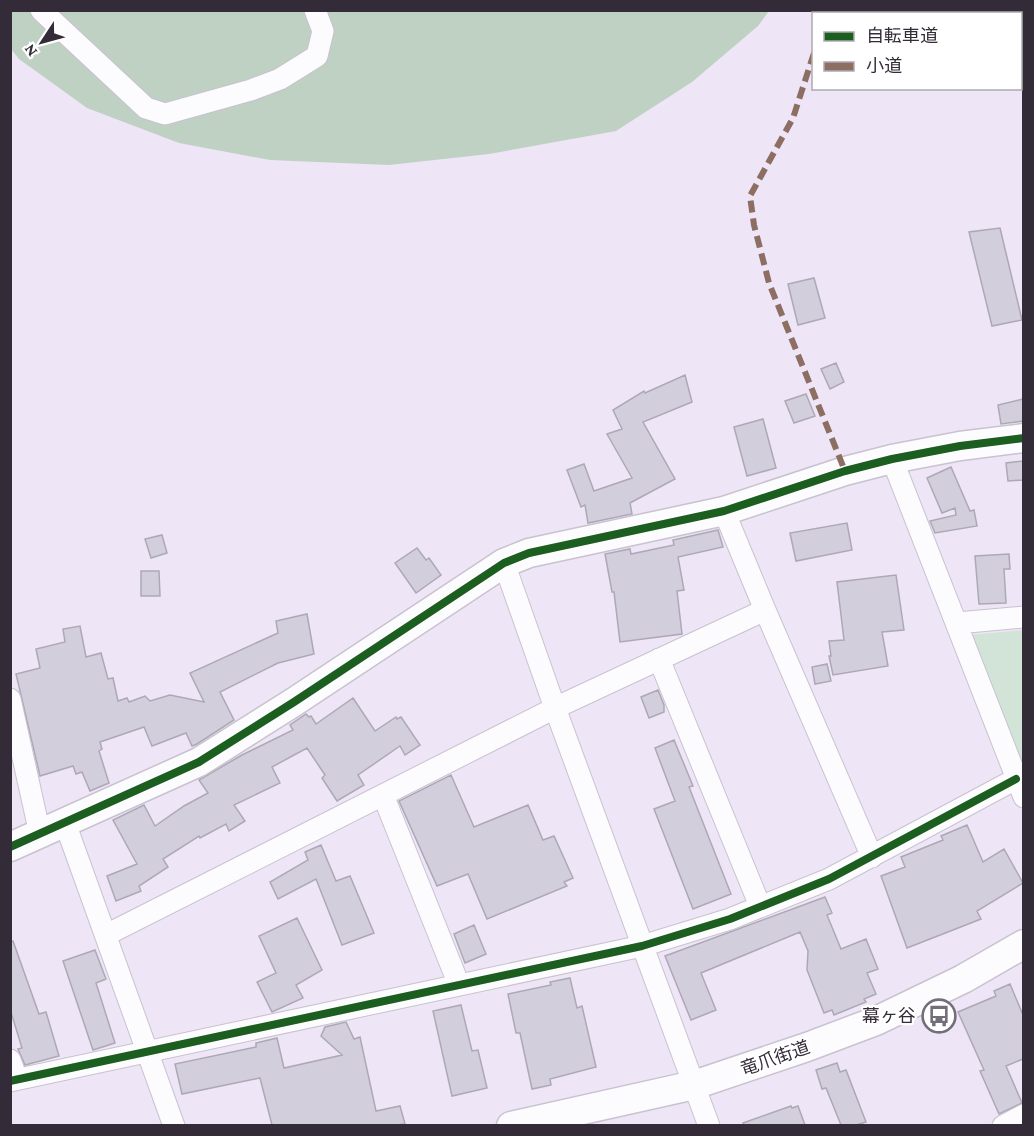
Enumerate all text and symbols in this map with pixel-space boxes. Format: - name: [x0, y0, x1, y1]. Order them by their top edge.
- north arrow: [12, 12, 72, 72]
- legend: [812, 12, 1022, 90]
- text: 自転車道: [866, 26, 938, 46]
- text: N: [20, 41, 40, 60]
- text: 小道: [866, 56, 902, 76]
- bus stop icon: 幕ヶ谷: [921, 998, 957, 1034]
- place label: 幕ヶ谷: [862, 1006, 916, 1026]
- street label: 竜爪街道: [738, 1037, 812, 1079]

